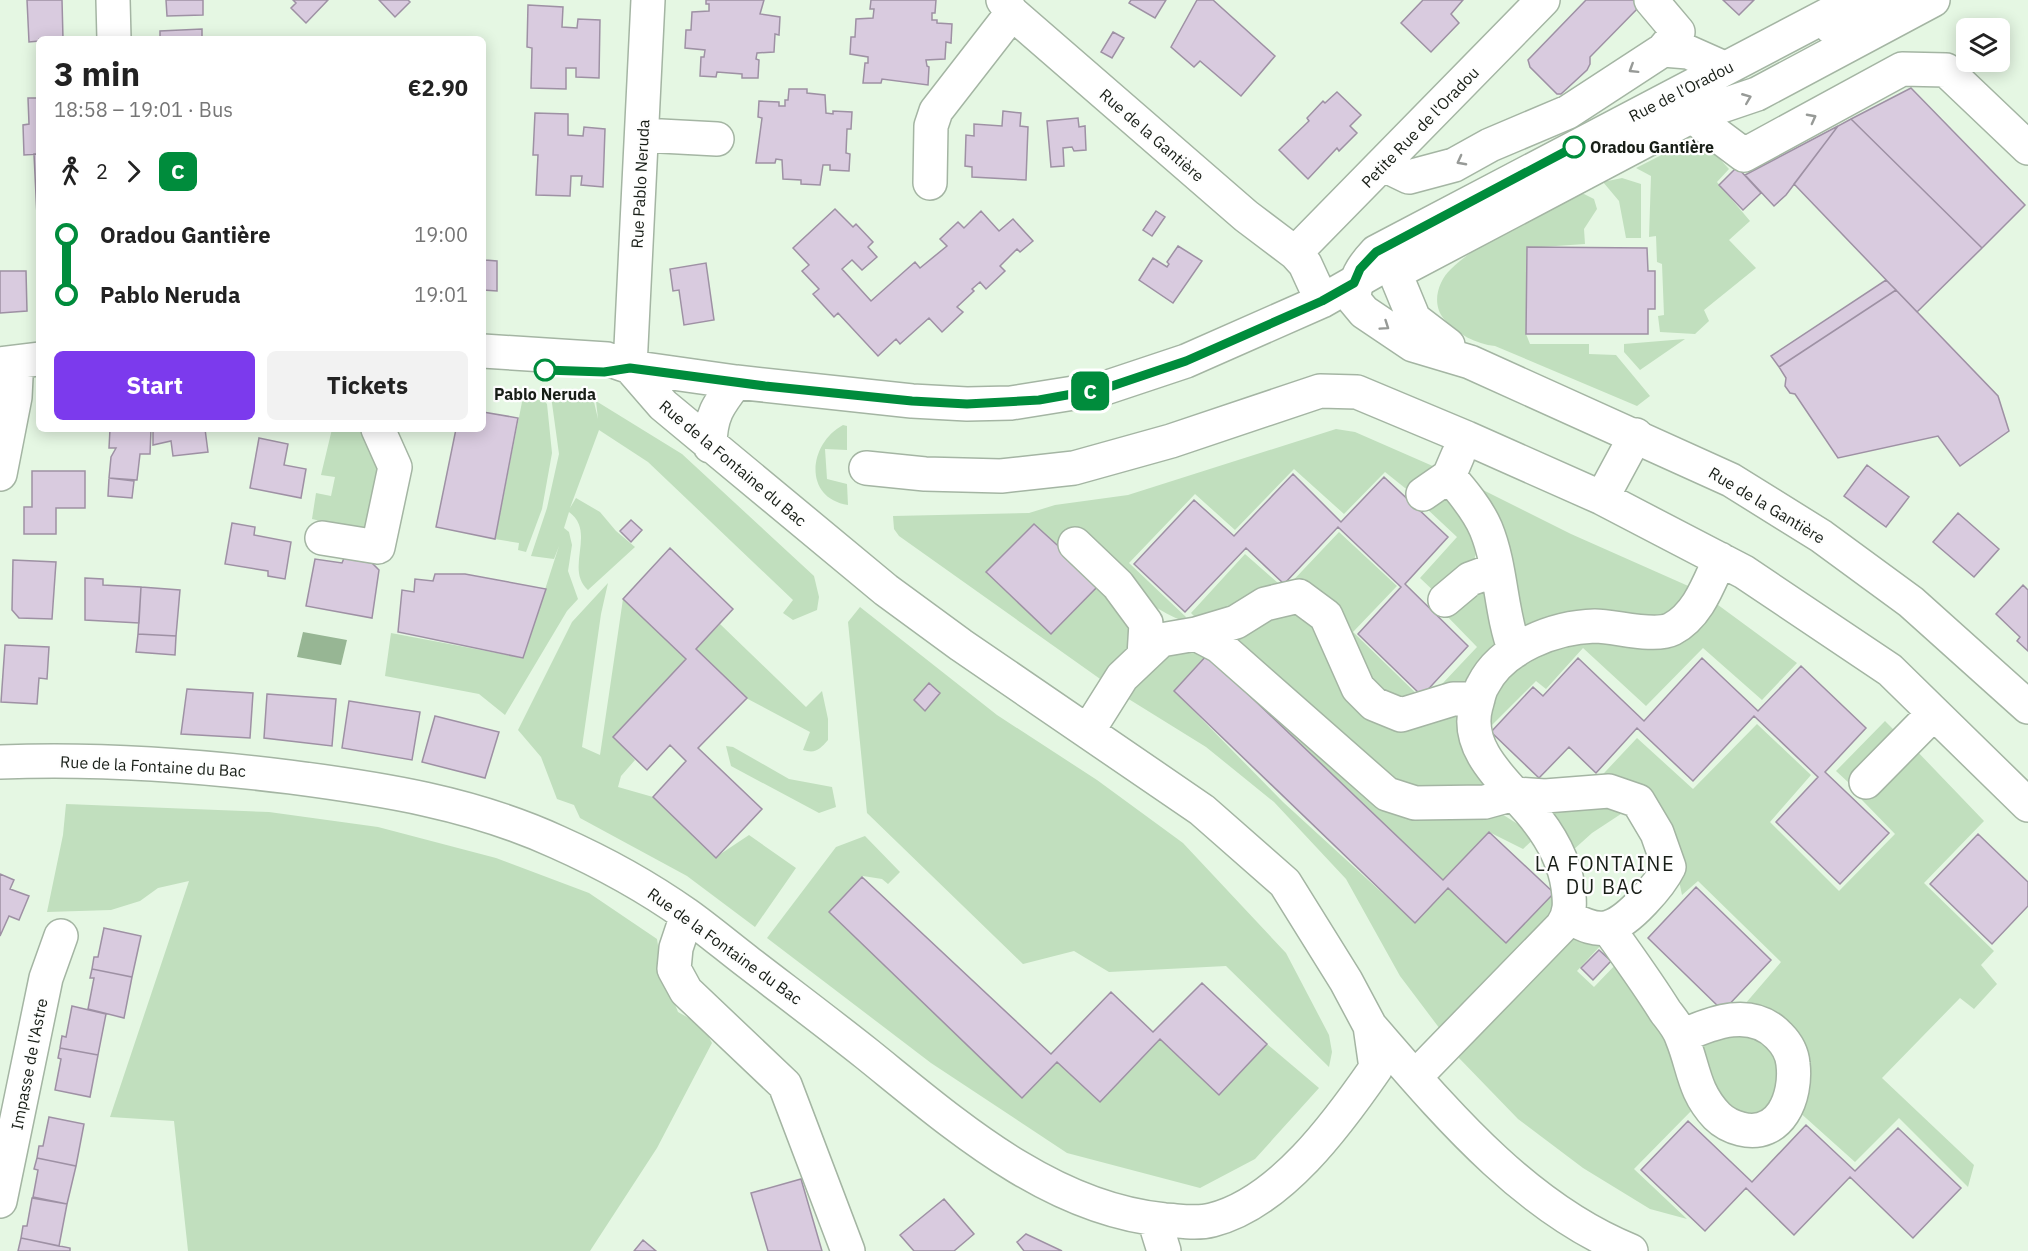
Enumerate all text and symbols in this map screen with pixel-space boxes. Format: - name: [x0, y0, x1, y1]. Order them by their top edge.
- map controls: [1956, 18, 2010, 72]
- button: layers: [1956, 18, 2010, 72]
- text: 3 min: [54, 52, 140, 95]
- street label: Rue de l'Oradou: [1625, 56, 1737, 126]
- one-way arrow: [1629, 61, 1639, 73]
- street label: Petite Rue de l'Oradou: [1357, 62, 1483, 192]
- text: €2.90: [408, 73, 468, 102]
- street label: Rue de la Gantière: [1096, 84, 1209, 186]
- one-way arrow: [1741, 93, 1752, 105]
- text: 18:58 – 19:01 · Bus: [54, 96, 233, 123]
- one-way arrow: [1806, 114, 1816, 125]
- street label: Rue Pablo Neruda: [627, 119, 653, 249]
- marker: Oradou Gantière: [1563, 136, 1585, 158]
- place label: Oradou Gantière: [1590, 137, 1714, 157]
- one-way arrow: [1457, 154, 1468, 165]
- icon: walk: [54, 155, 87, 188]
- icon: forward: [117, 155, 150, 188]
- text: C: [171, 157, 185, 185]
- text: 2: [96, 158, 108, 185]
- text: Oradou Gantière: [100, 220, 271, 249]
- text: 19:00: [414, 221, 468, 248]
- text: Pablo Neruda: [100, 280, 240, 309]
- text: 19:01: [414, 281, 468, 308]
- one-way arrow: [1379, 319, 1390, 330]
- button: Start: [54, 351, 255, 420]
- button: Tickets: [267, 351, 468, 420]
- marker: Pablo Neruda: [534, 359, 556, 381]
- line badge: C: [1070, 372, 1110, 410]
- text: C: [1083, 377, 1097, 405]
- place label: Pablo Neruda: [494, 384, 596, 404]
- street label: Rue de la Fontaine du Bac: [655, 396, 811, 530]
- street label: Rue de la Gantière: [1705, 462, 1829, 548]
- street label: Rue de la Fontaine du Bac: [60, 751, 246, 781]
- district label: LA FONTAINE DU BAC: [1535, 850, 1675, 900]
- street label: Rue de la Fontaine du Bac: [644, 883, 806, 1009]
- street label: Impasse de l'Astre: [6, 996, 52, 1132]

